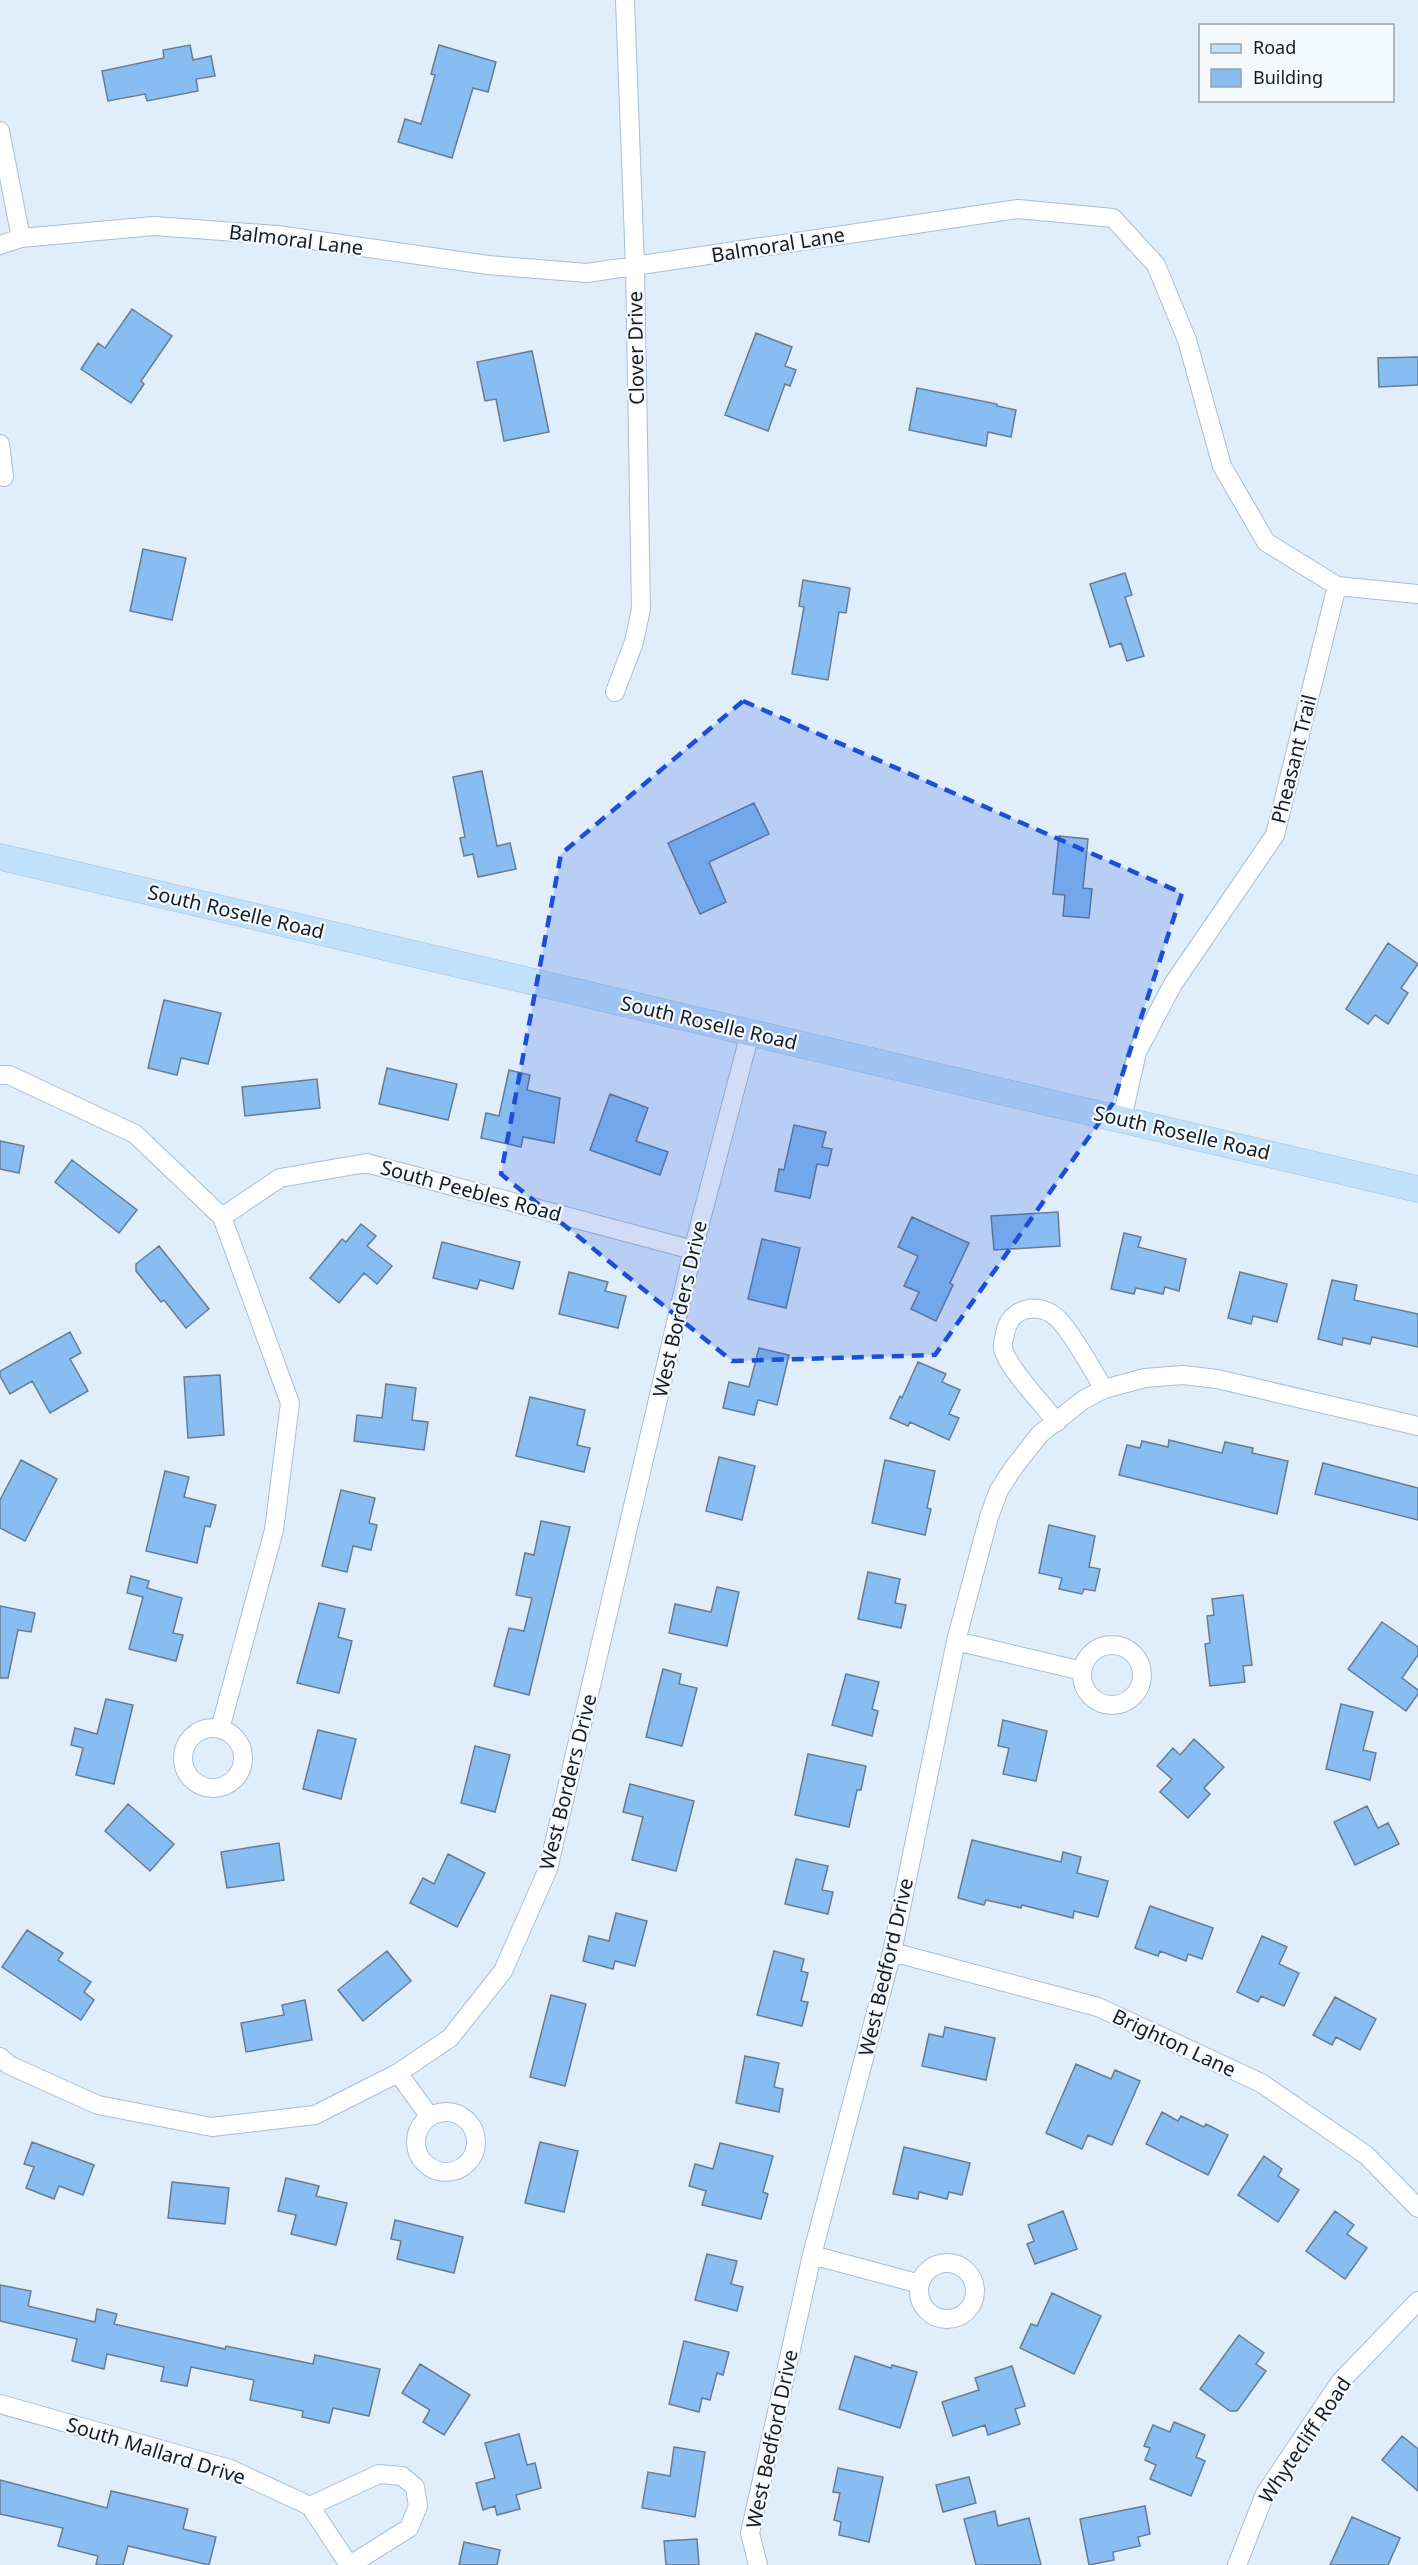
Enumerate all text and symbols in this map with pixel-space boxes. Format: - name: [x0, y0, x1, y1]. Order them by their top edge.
- legend: [1199, 24, 1394, 102]
- text: Road: [1253, 35, 1296, 59]
- text: Building: [1253, 65, 1323, 89]
- street label: Balmoral Lane: [227, 218, 365, 261]
- street label: Balmoral Lane: [709, 221, 847, 268]
- street label: Clover Drive: [621, 291, 650, 405]
- street label: Pheasant Trail: [1264, 692, 1323, 826]
- street label: South Roselle Road: [145, 878, 327, 945]
- street label: South Roselle Road: [618, 989, 800, 1056]
- street label: South Roselle Road: [1091, 1099, 1273, 1166]
- street label: South Peebles Road: [378, 1153, 565, 1228]
- street label: West Borders Drive: [646, 1218, 713, 1400]
- street label: West Borders Drive: [533, 1691, 602, 1873]
- street label: West Bedford Drive: [852, 1875, 919, 2059]
- street label: Brighton Lane: [1108, 2002, 1240, 2083]
- street label: West Bedford Drive: [739, 2347, 804, 2531]
- street label: Whytecliff Road: [1252, 2371, 1357, 2508]
- street label: South Mallard Drive: [63, 2410, 249, 2491]

